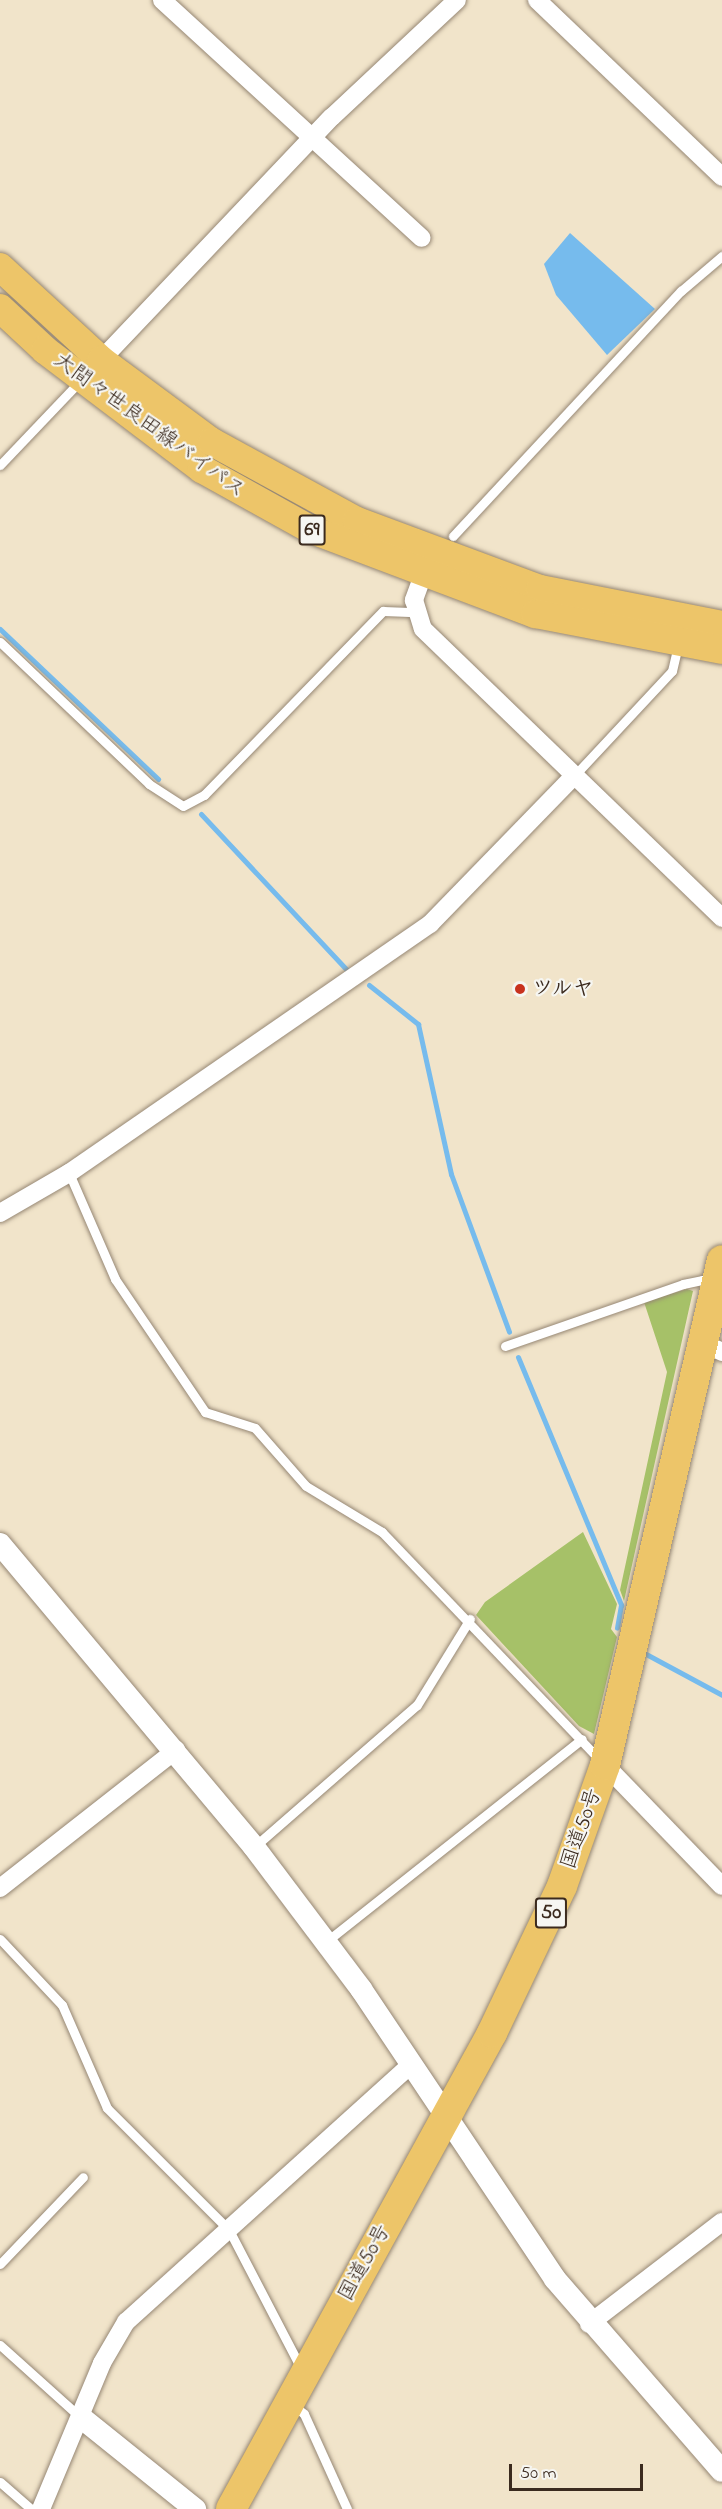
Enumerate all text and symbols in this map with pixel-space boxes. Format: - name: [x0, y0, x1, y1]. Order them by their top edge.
- street label: 大間々世良田線バイパス: [48, 348, 250, 504]
- road number: 69: [298, 513, 326, 547]
- place label: ツルヤ: [532, 976, 595, 1002]
- marker: ツルヤ: [513, 982, 527, 996]
- street label: 国道50号: [556, 1785, 608, 1873]
- road number: 50: [534, 1896, 568, 1930]
- street label: 国道50号: [334, 2220, 396, 2306]
- scale bar: [512, 2452, 646, 2490]
- text: 50 m: [520, 2461, 557, 2487]

